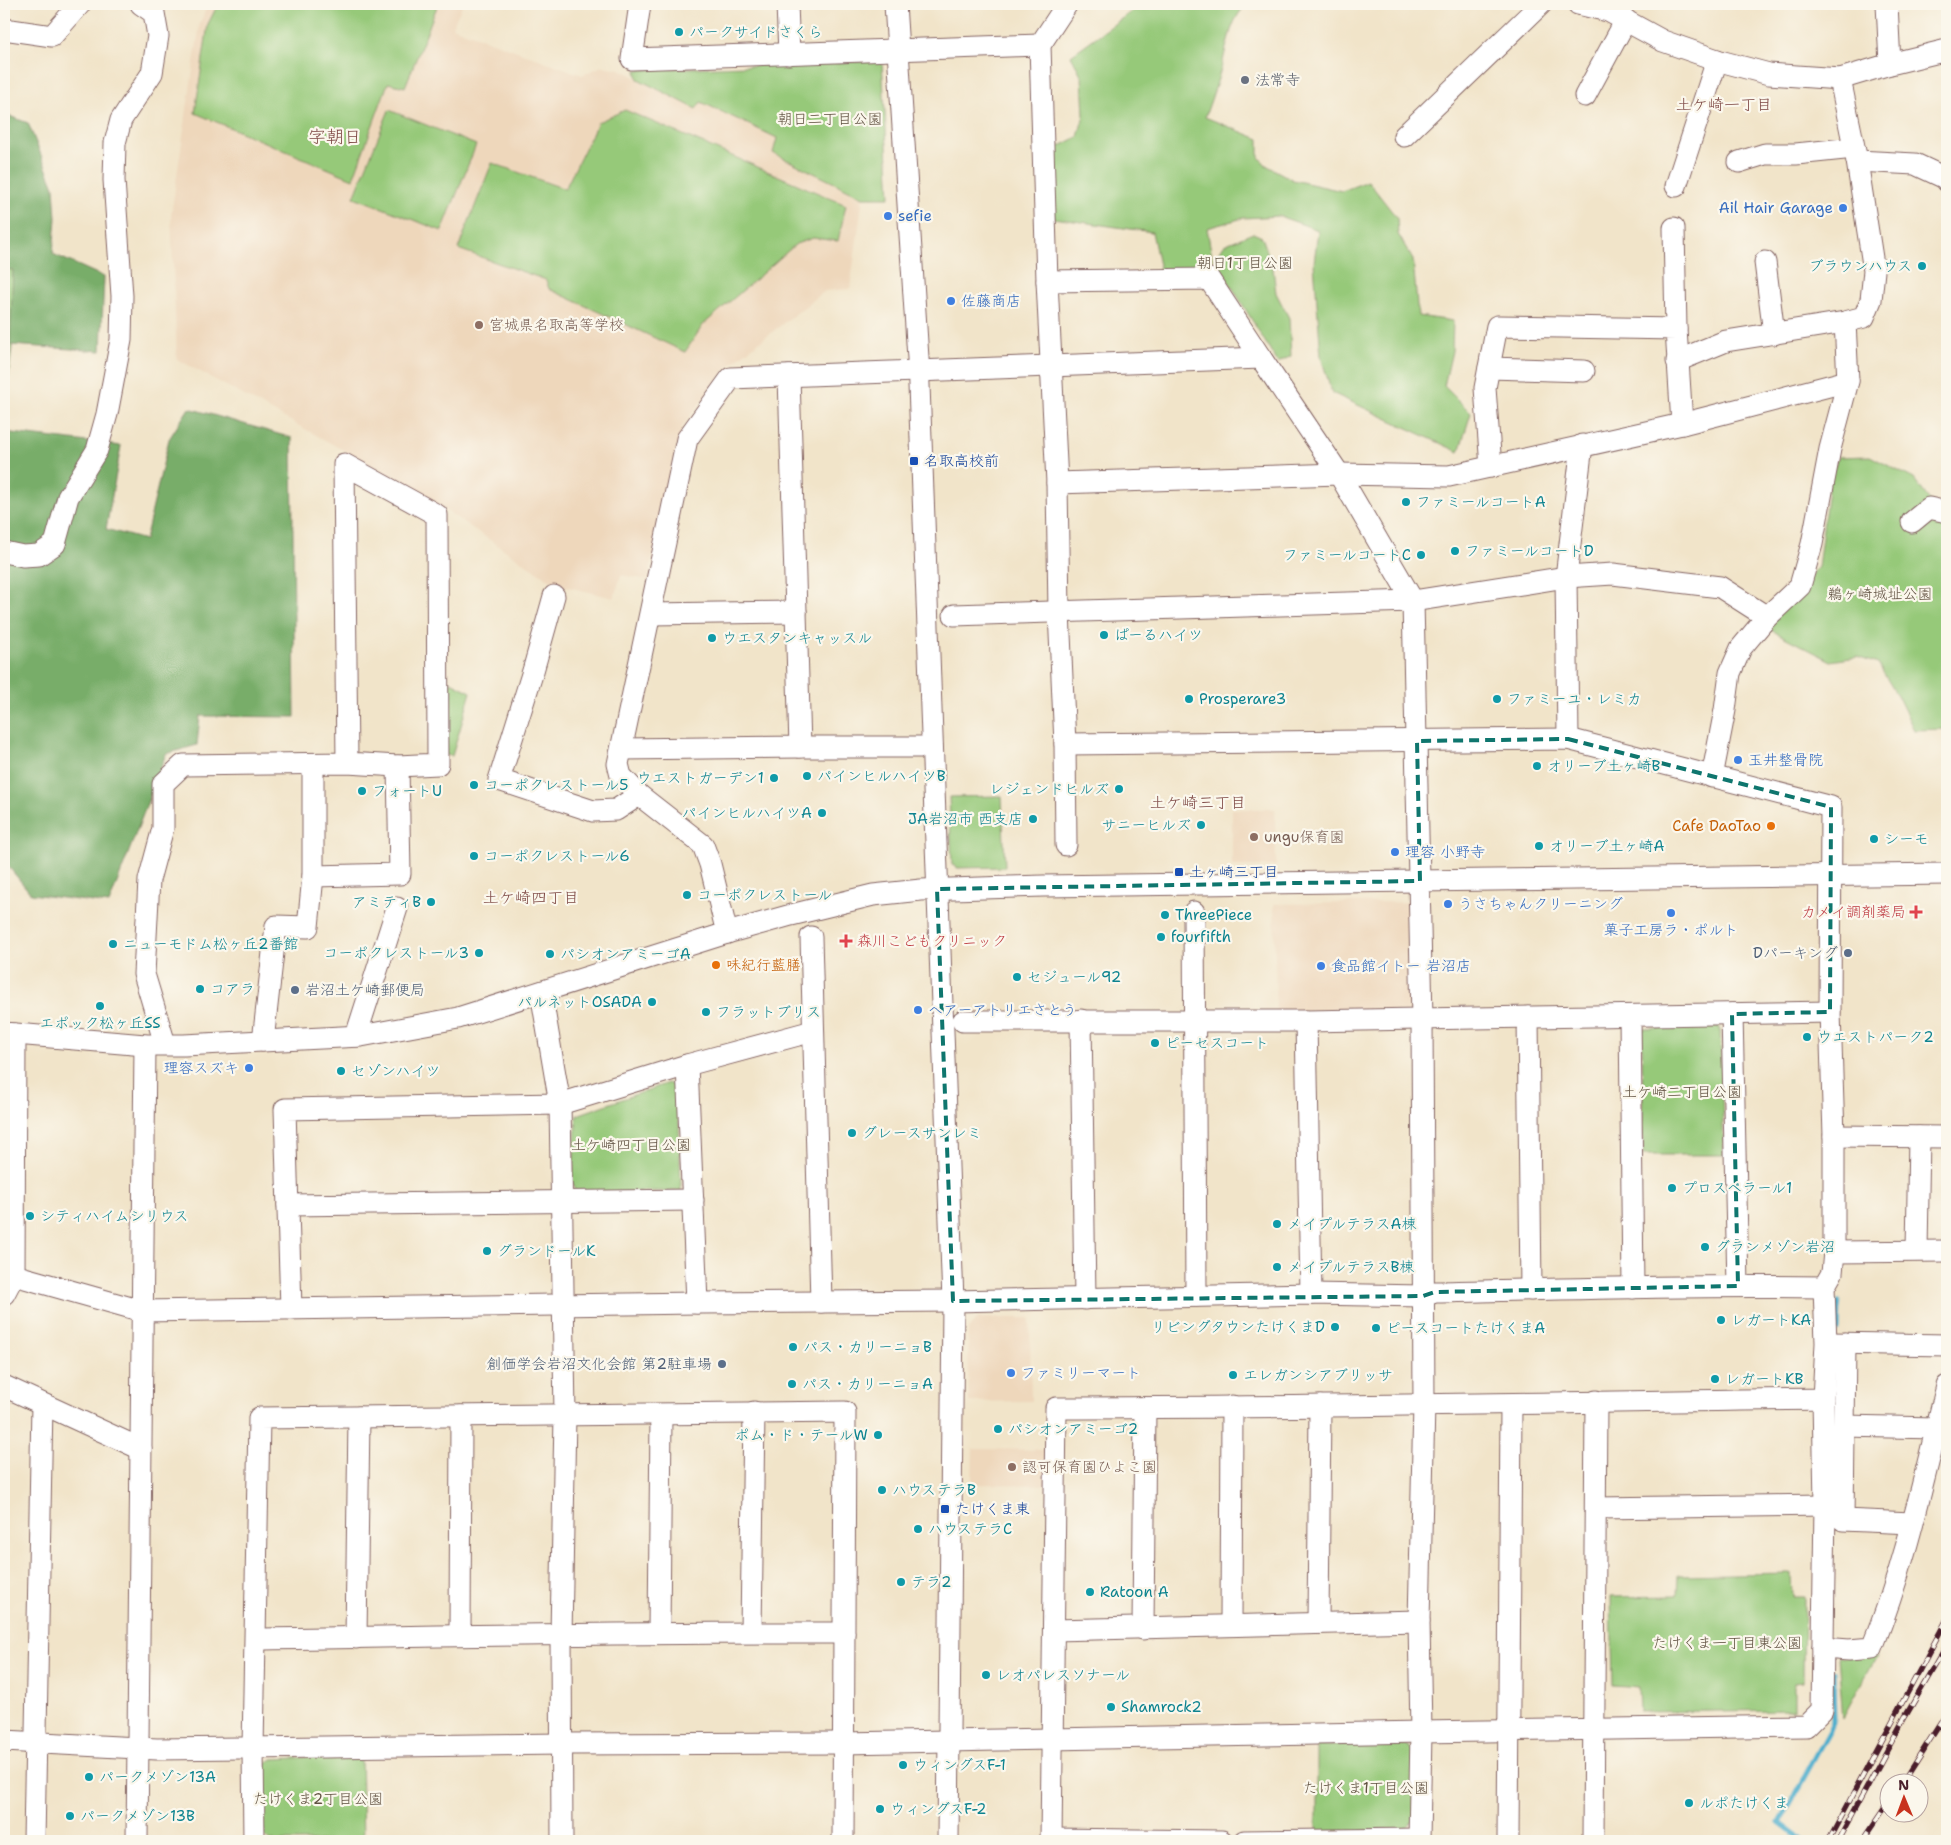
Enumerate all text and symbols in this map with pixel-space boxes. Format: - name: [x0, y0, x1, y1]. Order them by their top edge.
- place label: パークサイドさくら: [689, 22, 823, 42]
- marker: パークサイドさくら: [673, 26, 685, 38]
- place label: 法常寺: [1255, 70, 1300, 90]
- marker: 法常寺: [1239, 74, 1251, 86]
- district label: 土ケ崎一丁目: [1676, 94, 1772, 115]
- park label: 朝日二丁目公園: [777, 109, 883, 129]
- district label: 字朝日: [308, 125, 362, 149]
- place label: Ail Hair Garage: [1719, 198, 1833, 218]
- marker: Ail Hair Garage: [1837, 202, 1849, 214]
- place label: sefie: [898, 206, 932, 226]
- marker: sefie: [882, 210, 894, 222]
- park label: 朝日1丁目公園: [1197, 253, 1293, 273]
- place label: ブラウンハウス: [1808, 256, 1912, 276]
- marker: ブラウンハウス: [1916, 260, 1928, 272]
- place label: 佐藤商店: [961, 291, 1021, 311]
- marker: 佐藤商店: [945, 295, 957, 307]
- place label: 宮城県名取高等学校: [489, 315, 624, 335]
- marker: 宮城県名取高等学校: [473, 319, 485, 331]
- place label: 名取高校前: [924, 451, 999, 471]
- marker: 名取高校前: [908, 455, 920, 467]
- place label: ファミールコートA: [1416, 492, 1546, 512]
- marker: ファミールコートA: [1400, 496, 1412, 508]
- place label: ファミールコートD: [1465, 541, 1594, 561]
- place label: ファミールコートC: [1283, 545, 1411, 565]
- marker: ファミールコートD: [1449, 545, 1461, 557]
- marker: ファミールコートC: [1415, 549, 1427, 561]
- park label: 鵜ヶ崎城址公園: [1827, 584, 1933, 604]
- place label: ぱーるハイツ: [1114, 625, 1203, 645]
- place label: ウエスタンキャッスル: [722, 628, 872, 648]
- marker: ぱーるハイツ: [1098, 629, 1110, 641]
- marker: ウエスタンキャッスル: [706, 632, 718, 644]
- place label: Prosperare3: [1199, 689, 1286, 709]
- place label: ファミーユ・レミカ: [1507, 689, 1642, 709]
- marker: Prosperare3: [1183, 693, 1195, 705]
- marker: ファミーユ・レミカ: [1491, 693, 1503, 705]
- place label: 玉井整骨院: [1748, 750, 1823, 770]
- marker: 玉井整骨院: [1732, 754, 1744, 766]
- place label: オリーブ土ヶ崎B: [1547, 756, 1660, 776]
- marker: オリーブ土ヶ崎B: [1531, 760, 1543, 772]
- place label: パインヒルハイツB: [817, 766, 946, 786]
- place label: ウエストガーデン1: [637, 768, 764, 788]
- marker: パインヒルハイツB: [801, 770, 813, 782]
- marker: ウエストガーデン1: [768, 772, 780, 784]
- place label: コーポクレストール5: [484, 775, 629, 795]
- marker: コーポクレストール5: [468, 779, 480, 791]
- place label: レジェンドヒルズ: [989, 779, 1109, 799]
- place label: フォートU: [372, 781, 442, 801]
- marker: レジェンドヒルズ: [1113, 783, 1125, 795]
- marker: フォートU: [356, 785, 368, 797]
- district label: 土ケ崎三丁目: [1150, 792, 1246, 813]
- place label: パインヒルハイツA: [681, 803, 812, 823]
- marker: パインヒルハイツA: [816, 807, 828, 819]
- place label: JA岩沼市 西支店: [908, 809, 1023, 829]
- marker: JA岩沼市 西支店: [1027, 813, 1039, 825]
- place label: サニーヒルズ: [1102, 815, 1191, 835]
- place label: Cafe DaoTao: [1672, 816, 1761, 836]
- marker: サニーヒルズ: [1195, 819, 1207, 831]
- marker: Cafe DaoTao: [1765, 820, 1777, 832]
- place label: ungu保育園: [1264, 827, 1344, 847]
- place label: シーモ: [1884, 829, 1929, 849]
- marker: ungu保育園: [1248, 831, 1260, 843]
- marker: シーモ: [1868, 833, 1880, 845]
- place label: オリーブ土ヶ崎A: [1549, 836, 1664, 856]
- marker: オリーブ土ヶ崎A: [1533, 840, 1545, 852]
- place label: 理容 小野寺: [1405, 842, 1485, 862]
- place label: コーポクレストール6: [484, 846, 630, 866]
- marker: 理容 小野寺: [1389, 846, 1401, 858]
- marker: コーポクレストール6: [468, 850, 480, 862]
- place label: 土ヶ崎三丁目: [1189, 862, 1279, 882]
- marker: 土ヶ崎三丁目: [1173, 866, 1185, 878]
- place label: コーポクレストール: [697, 885, 832, 905]
- district label: 土ケ崎四丁目: [483, 887, 579, 908]
- marker: コーポクレストール: [681, 889, 693, 901]
- place label: アミティB: [352, 892, 421, 912]
- place label: うさちゃんクリーニング: [1458, 894, 1623, 914]
- marker: アミティB: [425, 896, 437, 908]
- marker: うさちゃんクリーニング: [1442, 898, 1454, 910]
- place label: カメイ調剤薬局: [1801, 902, 1906, 922]
- place label: ThreePiece: [1175, 905, 1252, 925]
- marker: カメイ調剤薬局: [1910, 906, 1922, 918]
- marker: 菓子工房ラ・ポルト: [1665, 907, 1677, 919]
- marker: ThreePiece: [1159, 909, 1171, 921]
- place label: 菓子工房ラ・ポルト: [1603, 920, 1739, 940]
- place label: fourfifth: [1171, 927, 1231, 947]
- place label: 森川こどもクリニック: [857, 931, 1007, 951]
- marker: fourfifth: [1155, 931, 1167, 943]
- place label: ニューモドム松ヶ丘2番館: [123, 934, 299, 954]
- marker: 森川こどもクリニック: [839, 934, 853, 948]
- marker: ニューモドム松ヶ丘2番館: [107, 938, 119, 950]
- place label: コーポクレストール3: [323, 943, 469, 963]
- place label: Dパーキング: [1753, 943, 1838, 963]
- place label: パシオンアミーゴA: [560, 944, 691, 964]
- marker: コーポクレストール3: [473, 947, 485, 959]
- marker: Dパーキング: [1842, 947, 1854, 959]
- marker: パシオンアミーゴA: [544, 948, 556, 960]
- place label: 味紀行藍膳: [726, 955, 801, 975]
- place label: 食品館イトー 岩沼店: [1331, 956, 1471, 976]
- marker: 味紀行藍膳: [710, 959, 722, 971]
- marker: 食品館イトー 岩沼店: [1315, 960, 1327, 972]
- place label: セジュール92: [1027, 967, 1121, 987]
- marker: セジュール92: [1011, 971, 1023, 983]
- place label: コアラ: [210, 979, 255, 999]
- place label: 岩沼土ケ崎郵便局: [305, 980, 425, 1000]
- marker: コアラ: [194, 983, 206, 995]
- marker: 岩沼土ケ崎郵便局: [289, 984, 301, 996]
- place label: パルネットOSADA: [517, 992, 642, 1012]
- marker: パルネットOSADA: [646, 996, 658, 1008]
- marker: エポック松ヶ丘SS: [94, 1000, 106, 1012]
- place label: ヘアーアトリエさとう: [928, 1000, 1077, 1020]
- place label: フラットブリス: [716, 1002, 821, 1022]
- marker: ヘアーアトリエさとう: [912, 1004, 924, 1016]
- marker: フラットブリス: [700, 1006, 712, 1018]
- place label: エポック松ヶ丘SS: [39, 1013, 161, 1033]
- place label: ウエストパーク2: [1817, 1027, 1934, 1047]
- marker: ウエストパーク2: [1801, 1031, 1813, 1043]
- place label: ピーセスコート: [1165, 1033, 1269, 1053]
- marker: ピーセスコート: [1149, 1037, 1161, 1049]
- place label: 理容スズキ: [163, 1058, 239, 1078]
- place label: セゾンハイツ: [351, 1061, 440, 1081]
- marker: 理容スズキ: [243, 1062, 255, 1074]
- marker: セゾンハイツ: [335, 1065, 347, 1077]
- park label: 土ケ崎二丁目公園: [1622, 1082, 1742, 1102]
- place label: グレースサンレミ: [862, 1123, 982, 1143]
- marker: グレースサンレミ: [846, 1127, 858, 1139]
- park label: 土ケ崎四丁目公園: [571, 1135, 691, 1155]
- place label: プロスペラール1: [1682, 1178, 1792, 1198]
- marker: プロスペラール1: [1666, 1182, 1678, 1194]
- place label: シティハイムシリウス: [40, 1206, 189, 1226]
- marker: シティハイムシリウス: [24, 1210, 36, 1222]
- place label: メイプルテラスA棟: [1287, 1214, 1416, 1234]
- marker: メイプルテラスA棟: [1271, 1218, 1283, 1230]
- place label: グランメゾン岩沼: [1715, 1237, 1835, 1257]
- place label: グランドールK: [497, 1241, 596, 1261]
- marker: グランメゾン岩沼: [1699, 1241, 1711, 1253]
- marker: グランドールK: [481, 1245, 493, 1257]
- place label: メイプルテラスB棟: [1287, 1257, 1414, 1277]
- marker: メイプルテラスB棟: [1271, 1261, 1283, 1273]
- place label: レガートKA: [1731, 1310, 1811, 1330]
- marker: レガートKA: [1715, 1314, 1727, 1326]
- place label: リビングタウンたけくまD: [1151, 1317, 1325, 1337]
- place label: ピースコートたけくまA: [1386, 1318, 1545, 1338]
- marker: リビングタウンたけくまD: [1329, 1321, 1341, 1333]
- marker: ピースコートたけくまA: [1370, 1322, 1382, 1334]
- place label: パス・カリーニョB: [803, 1337, 932, 1357]
- marker: パス・カリーニョB: [787, 1341, 799, 1353]
- place label: 創価学会岩沼文化会館 第2駐車場: [486, 1354, 712, 1374]
- marker: 創価学会岩沼文化会館 第2駐車場: [716, 1358, 728, 1370]
- place label: ファミリーマート: [1021, 1363, 1141, 1383]
- place label: エレガンシアブリッサ: [1243, 1365, 1393, 1385]
- marker: ファミリーマート: [1005, 1367, 1017, 1379]
- marker: エレガンシアブリッサ: [1227, 1369, 1239, 1381]
- place label: レガートKB: [1725, 1369, 1804, 1389]
- marker: レガートKB: [1709, 1373, 1721, 1385]
- place label: パス・カリーニョA: [802, 1374, 933, 1394]
- marker: パス・カリーニョA: [786, 1378, 798, 1390]
- place label: パシオンアミーゴ2: [1008, 1419, 1138, 1439]
- marker: パシオンアミーゴ2: [992, 1423, 1004, 1435]
- place label: ポム・ド・テールW: [735, 1425, 868, 1445]
- marker: ポム・ド・テールW: [872, 1429, 884, 1441]
- place label: 認可保育園ひよこ園: [1022, 1457, 1157, 1477]
- marker: 認可保育園ひよこ園: [1006, 1461, 1018, 1473]
- place label: ハウステラB: [892, 1480, 976, 1500]
- marker: ハウステラB: [876, 1484, 888, 1496]
- place label: たけくま東: [955, 1499, 1030, 1519]
- marker: たけくま東: [939, 1503, 951, 1515]
- place label: ハウステラC: [928, 1519, 1012, 1539]
- marker: ハウステラC: [912, 1523, 924, 1535]
- place label: テラ2: [911, 1572, 952, 1592]
- marker: テラ2: [895, 1576, 907, 1588]
- place label: Ratoon A: [1100, 1582, 1169, 1602]
- marker: Ratoon A: [1084, 1586, 1096, 1598]
- park label: たけくま一丁目東公園: [1652, 1633, 1802, 1653]
- place label: レオパレスソナール: [996, 1665, 1130, 1685]
- marker: レオパレスソナール: [980, 1669, 992, 1681]
- place label: Shamrock2: [1121, 1697, 1202, 1717]
- marker: Shamrock2: [1105, 1701, 1117, 1713]
- place label: ウィングスF-1: [913, 1755, 1006, 1775]
- marker: ウィングスF-1: [897, 1759, 909, 1771]
- place label: パークメゾン13A: [99, 1767, 216, 1787]
- marker: パークメゾン13A: [83, 1771, 95, 1783]
- north arrow: [1878, 1772, 1928, 1822]
- text: N: [1898, 1776, 1909, 1794]
- park label: たけくま1丁目公園: [1303, 1778, 1429, 1798]
- park label: たけくま2丁目公園: [253, 1789, 383, 1809]
- place label: ルポたけくま: [1699, 1793, 1789, 1813]
- marker: ルポたけくま: [1683, 1797, 1695, 1809]
- place label: ウィングスF-2: [890, 1799, 987, 1819]
- marker: ウィングスF-2: [874, 1803, 886, 1815]
- place label: パークメゾン13B: [80, 1806, 195, 1826]
- marker: パークメゾン13B: [64, 1810, 76, 1822]

